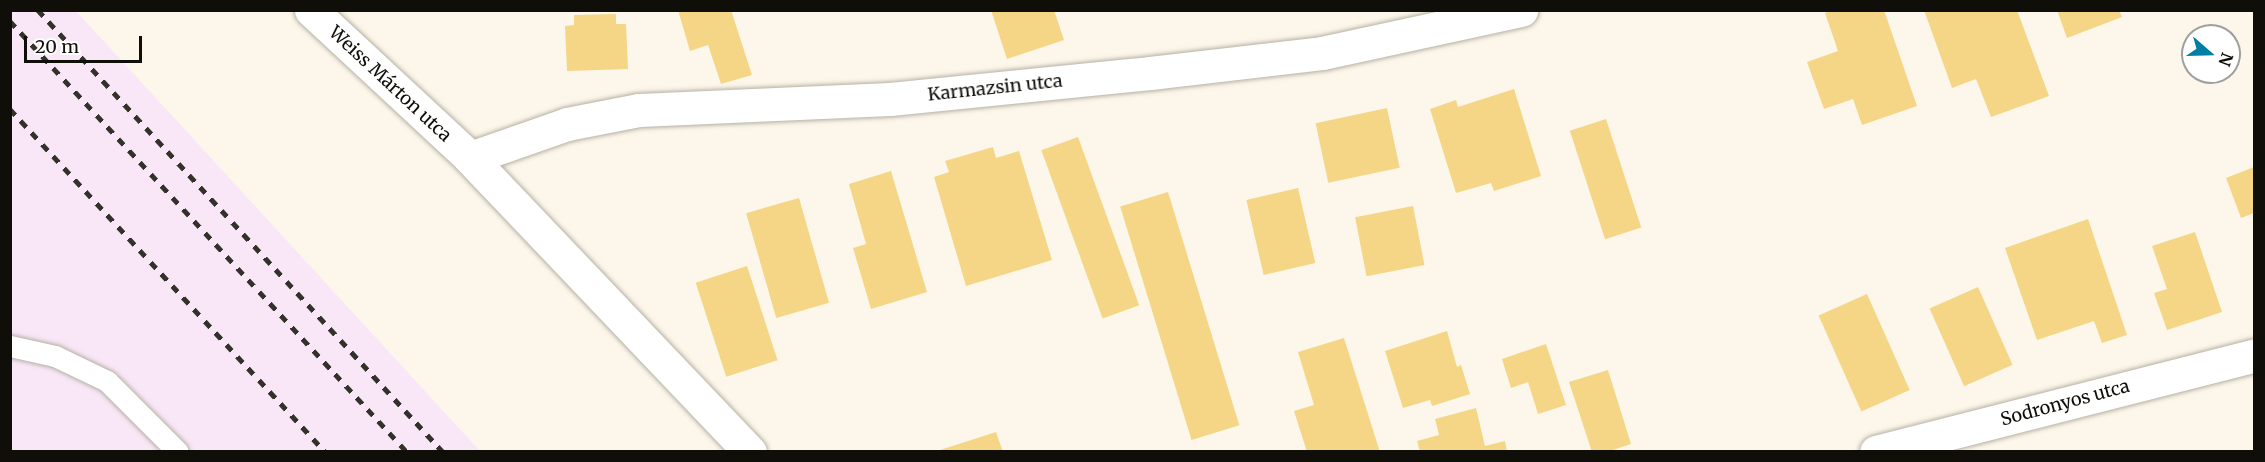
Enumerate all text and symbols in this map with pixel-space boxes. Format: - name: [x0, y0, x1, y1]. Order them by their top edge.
- street label: Weiss Márton utca: [324, 22, 456, 146]
- scale bar: [27, 24, 146, 62]
- north arrow: [2181, 24, 2241, 84]
- text: 20 m: [35, 35, 79, 58]
- text: N: [2214, 50, 2238, 69]
- street label: Karmazsin utca: [927, 70, 1063, 106]
- street label: Sodronyos utca: [1998, 375, 2132, 431]

